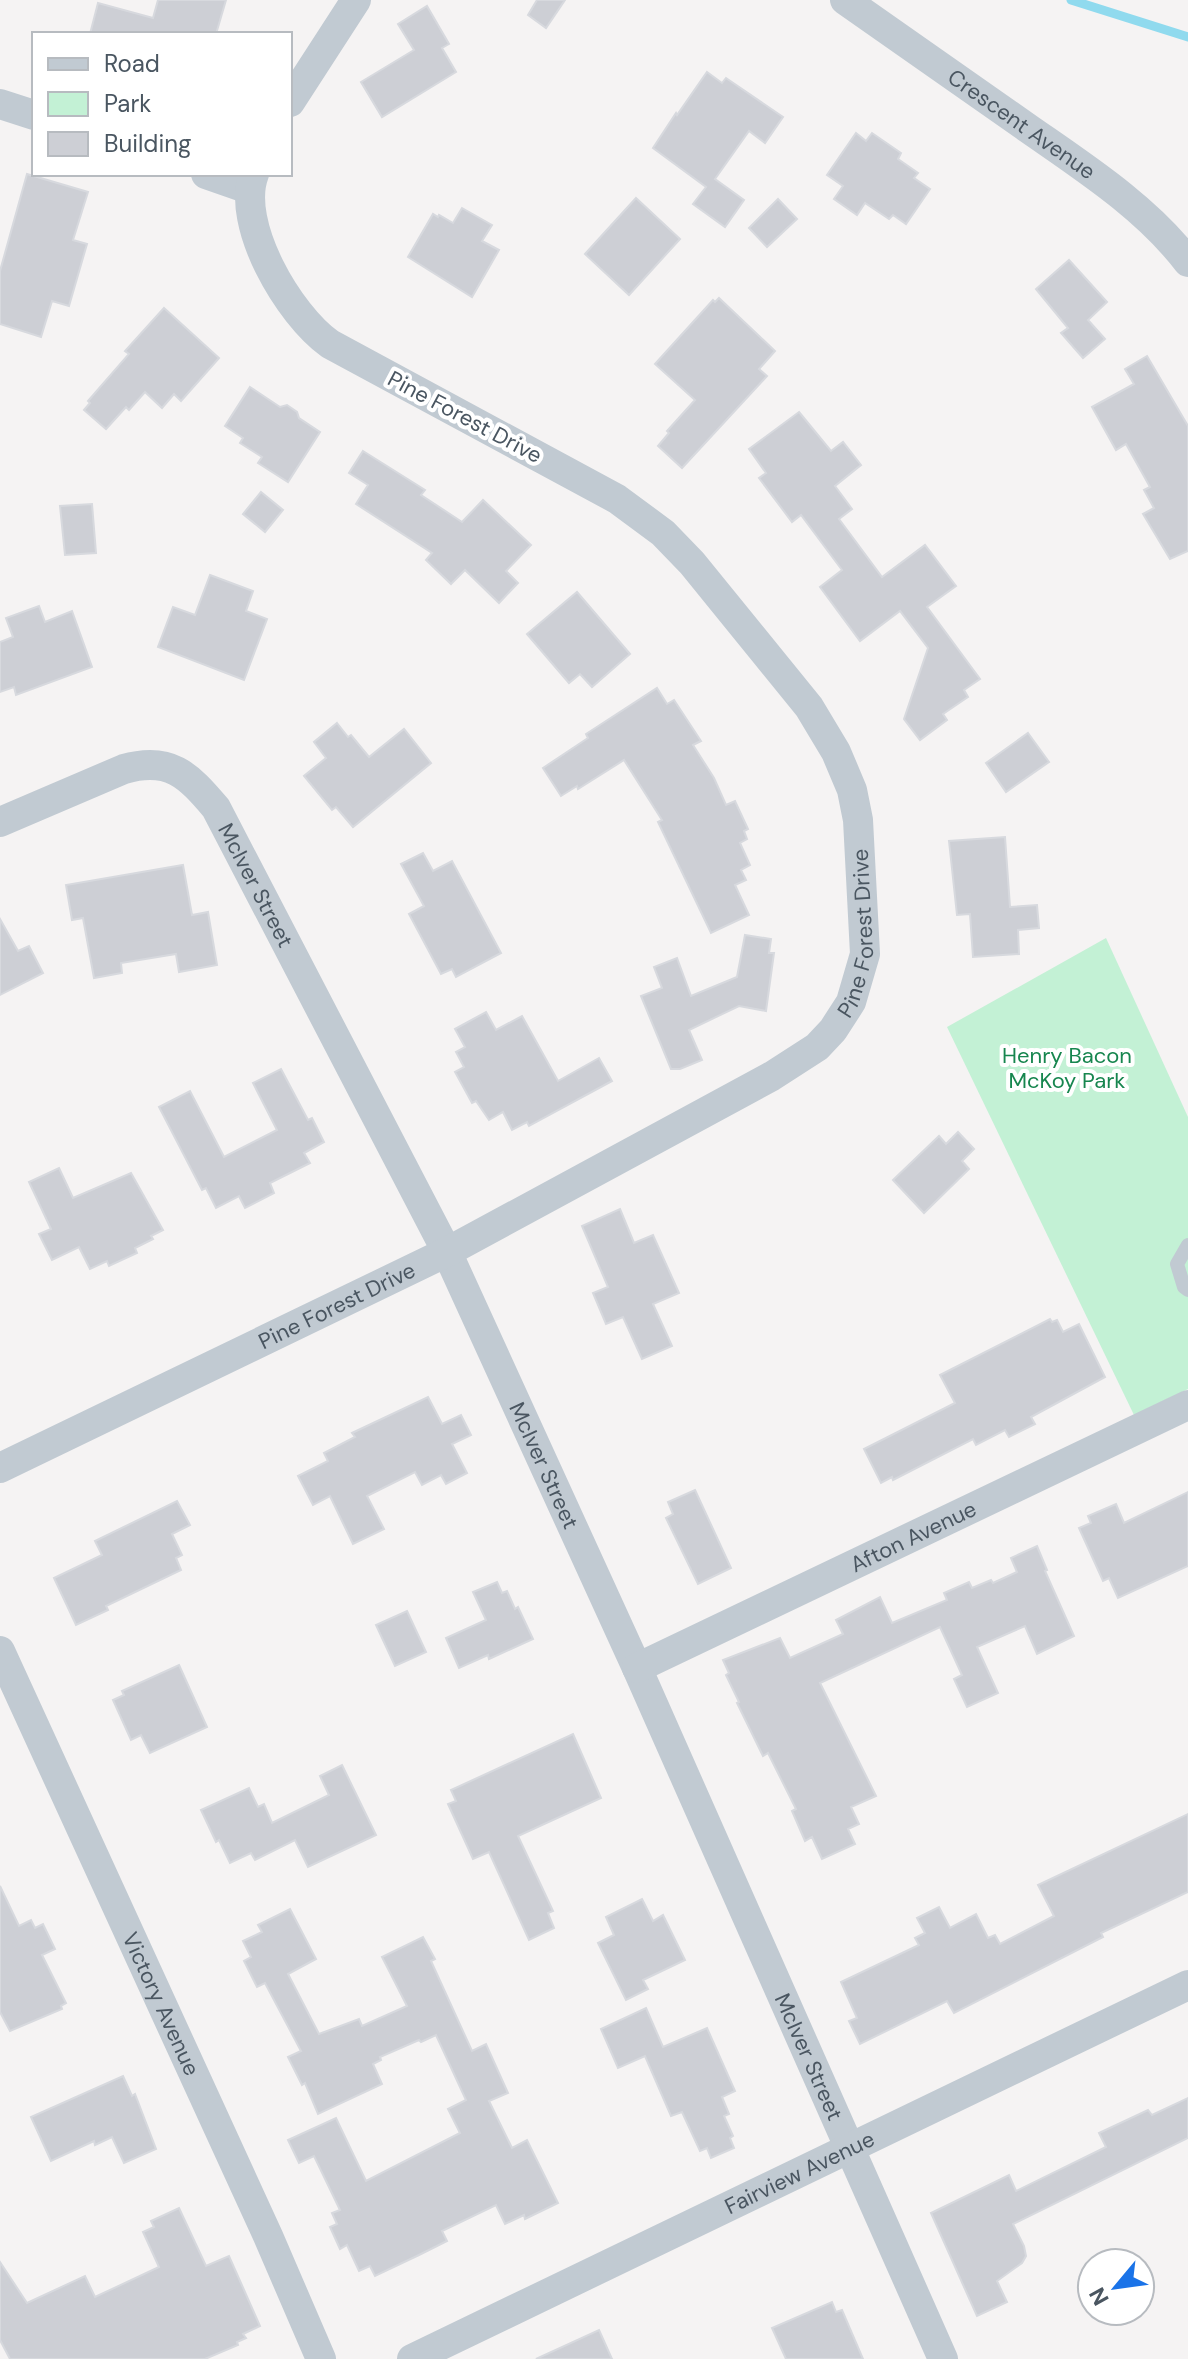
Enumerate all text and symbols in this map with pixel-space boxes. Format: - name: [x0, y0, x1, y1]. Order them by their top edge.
- legend: [32, 32, 292, 176]
- text: Road: [104, 48, 160, 79]
- street label: Crescent Avenue: [942, 62, 1102, 186]
- text: Park: [104, 88, 151, 119]
- text: Building: [104, 128, 191, 159]
- street label: Pine Forest Drive: [383, 364, 547, 470]
- street label: McIver Street: [212, 818, 300, 952]
- street label: Pine Forest Drive: [830, 848, 880, 1023]
- park label: Henry Bacon McKoy Park: [1002, 1041, 1132, 1095]
- street label: Pine Forest Drive: [254, 1255, 420, 1355]
- street label: McIver Street: [503, 1397, 586, 1533]
- street label: Afton Avenue: [845, 1494, 981, 1579]
- street label: Victory Avenue: [116, 1927, 207, 2080]
- street label: McIver Street: [768, 1989, 850, 2125]
- street label: Fairview Avenue: [720, 2124, 879, 2221]
- north arrow: [1076, 2247, 1156, 2327]
- text: N: [1082, 2282, 1116, 2311]

